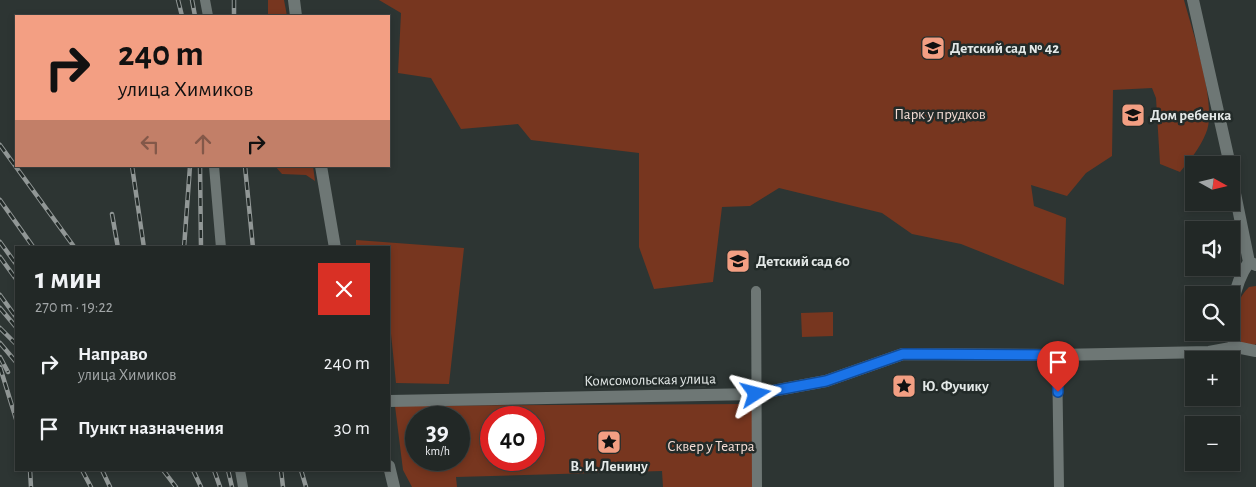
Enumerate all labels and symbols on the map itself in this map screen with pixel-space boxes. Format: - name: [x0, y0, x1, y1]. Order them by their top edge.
- school or university icon: Детский сад № 42: [920, 35, 946, 61]
- place label: Детский сад № 42: [950, 41, 1059, 56]
- school or university icon: Дом ребенка: [1120, 102, 1146, 128]
- park label: Парк у прудков: [894, 107, 986, 122]
- place label: Дом ребенка: [1150, 108, 1231, 123]
- north arrow: [1185, 156, 1240, 211]
- school or university icon: Детский сад 60: [725, 248, 751, 274]
- place label: Детский сад 60: [756, 254, 850, 269]
- pin: [1037, 341, 1079, 392]
- position arrow: [729, 367, 781, 419]
- street label: Комсомольская улица: [584, 371, 716, 389]
- place icon: Ю. Фучику: [891, 373, 917, 399]
- place label: Ю. Фучику: [922, 379, 989, 394]
- speed limit sign: 40: [480, 406, 545, 471]
- place icon: В. И. Ленину: [596, 429, 622, 455]
- park label: Сквер у Театра: [667, 439, 755, 454]
- place label: В. И. Ленину: [570, 459, 648, 474]

